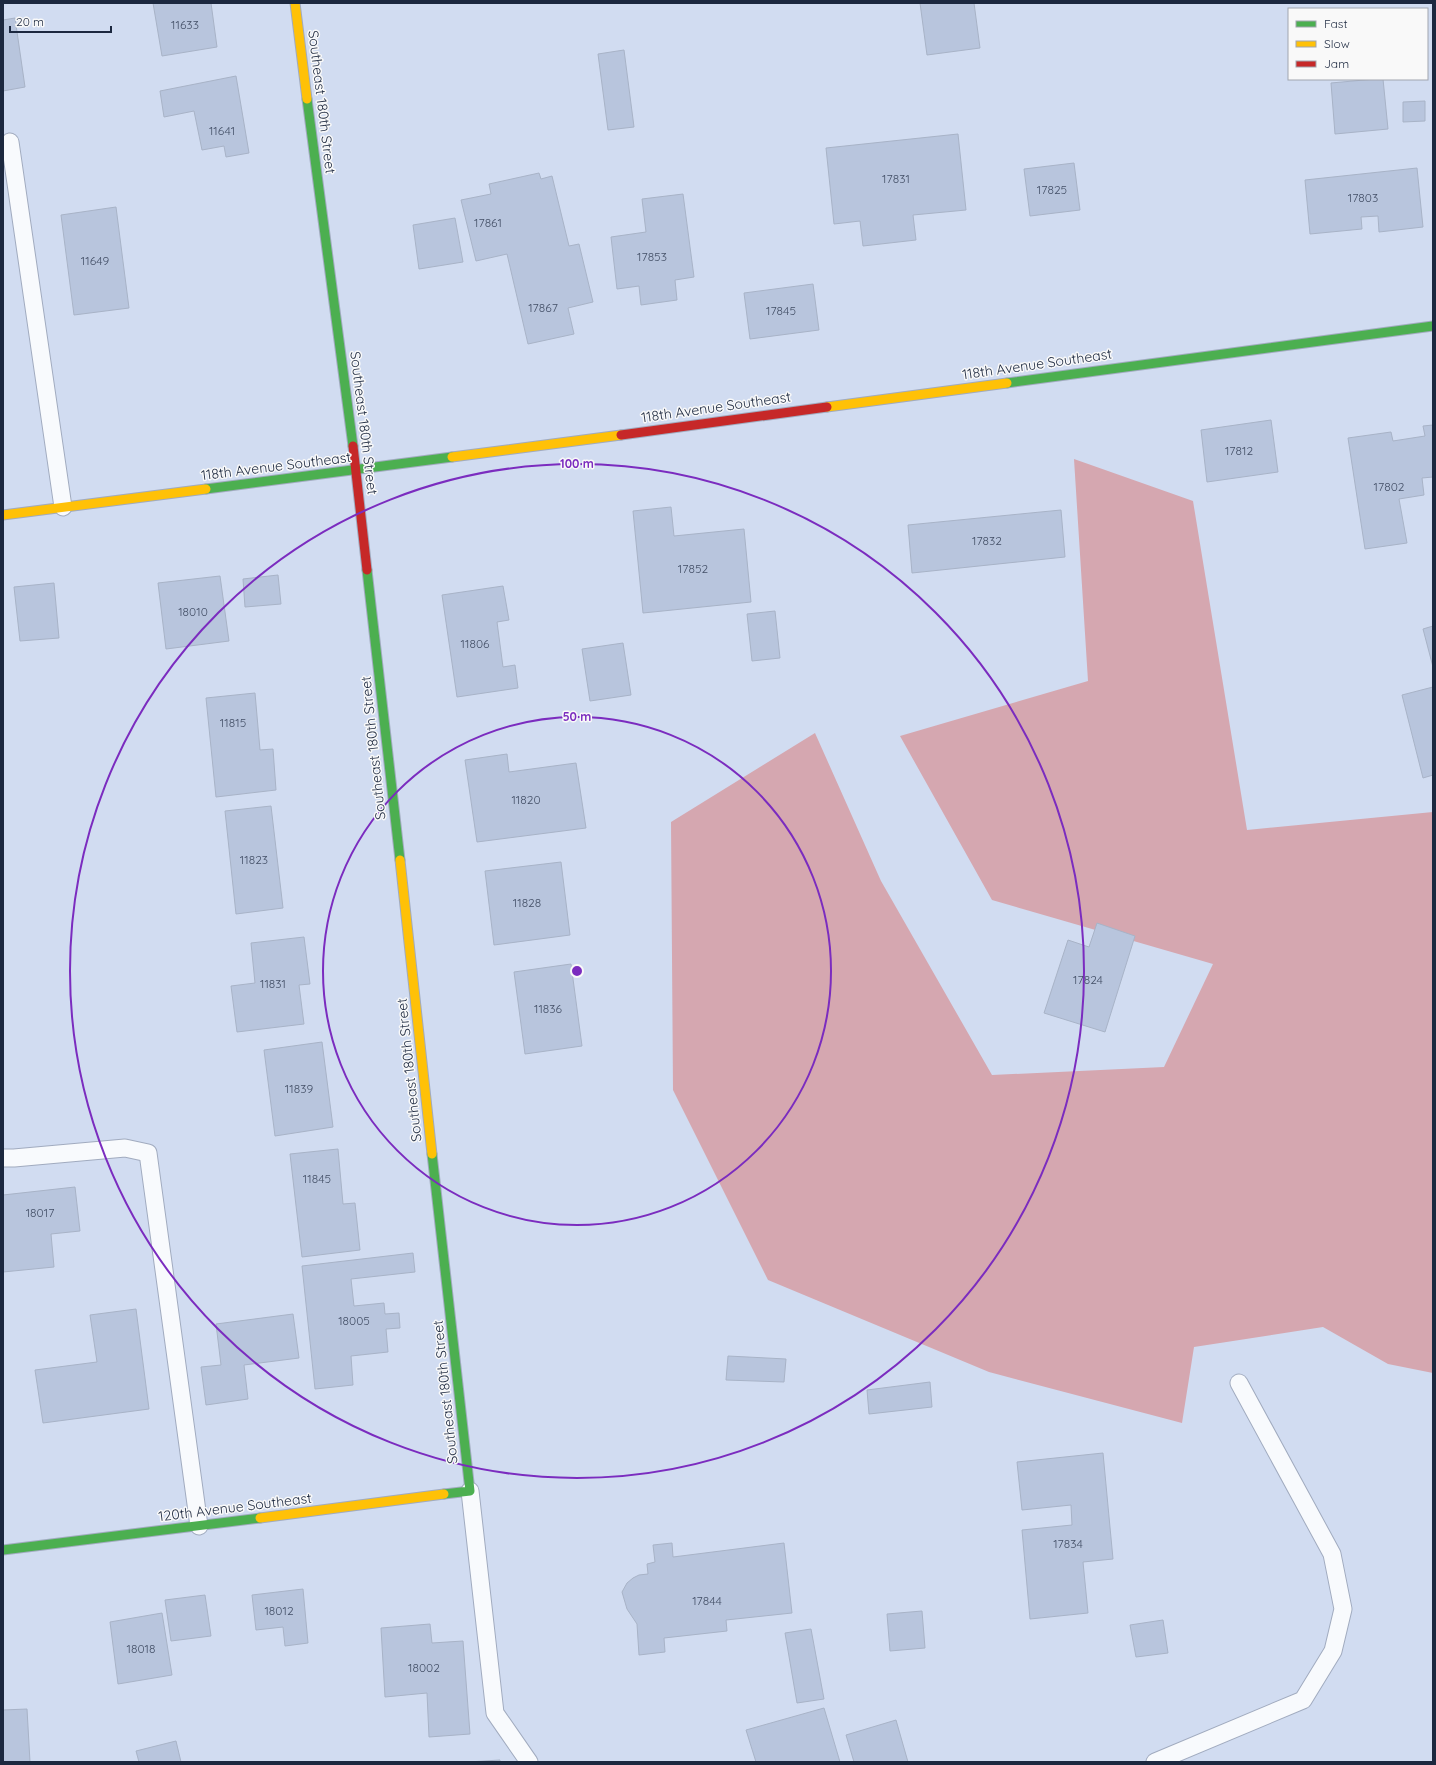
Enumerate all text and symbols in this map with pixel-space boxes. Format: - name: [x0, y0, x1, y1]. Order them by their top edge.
- scale bar: [10, 8, 111, 34]
- legend: [1288, 8, 1428, 80]
- text: 20 m: [16, 14, 44, 29]
- text: Fast: [1324, 16, 1348, 31]
- house number: 11633: [171, 17, 199, 32]
- street label: Southeast 180th Street: [304, 29, 340, 175]
- text: Slow: [1324, 36, 1350, 51]
- text: Jam: [1324, 56, 1349, 71]
- house number: 11641: [209, 123, 235, 138]
- house number: 17831: [882, 171, 910, 186]
- house number: 17825: [1037, 182, 1067, 197]
- house number: 17803: [1348, 190, 1378, 205]
- house number: 17861: [474, 215, 502, 230]
- house number: 17853: [637, 249, 667, 264]
- house number: 11649: [81, 253, 109, 268]
- house number: 17867: [528, 300, 558, 315]
- house number: 17845: [766, 303, 796, 318]
- street label: 118th Avenue Southeast: [961, 345, 1113, 383]
- street label: Southeast 180th Street: [346, 350, 382, 496]
- street label: 118th Avenue Southeast: [640, 388, 792, 426]
- house number: 17812: [1225, 443, 1253, 458]
- street label: 118th Avenue Southeast: [200, 448, 352, 484]
- text: 100 m: [560, 456, 594, 471]
- house number: 17802: [1374, 479, 1405, 494]
- house number: 17832: [972, 533, 1002, 548]
- house number: 17852: [678, 561, 708, 576]
- house number: 18010: [178, 604, 208, 619]
- house number: 11806: [461, 636, 490, 651]
- street label: Southeast 180th Street: [356, 675, 389, 821]
- text: 50 m: [563, 709, 591, 724]
- house number: 11815: [220, 715, 246, 730]
- house number: 11820: [511, 792, 541, 807]
- house number: 11823: [240, 852, 268, 867]
- house number: 11828: [513, 895, 541, 910]
- centre of rings: [570, 964, 584, 978]
- house number: 17824: [1073, 972, 1103, 987]
- house number: 11831: [260, 976, 286, 991]
- street label: Southeast 180th Street: [392, 997, 425, 1143]
- house number: 11836: [534, 1001, 563, 1016]
- house number: 11839: [285, 1081, 313, 1096]
- house number: 11845: [303, 1171, 331, 1186]
- house number: 18017: [26, 1205, 54, 1220]
- house number: 18005: [338, 1313, 370, 1328]
- street label: Southeast 180th Street: [428, 1319, 461, 1465]
- street label: 120th Avenue Southeast: [157, 1489, 313, 1525]
- house number: 17834: [1053, 1536, 1083, 1551]
- house number: 17844: [692, 1593, 722, 1608]
- house number: 18012: [264, 1603, 294, 1618]
- house number: 18018: [127, 1641, 155, 1656]
- house number: 18002: [408, 1660, 440, 1675]

